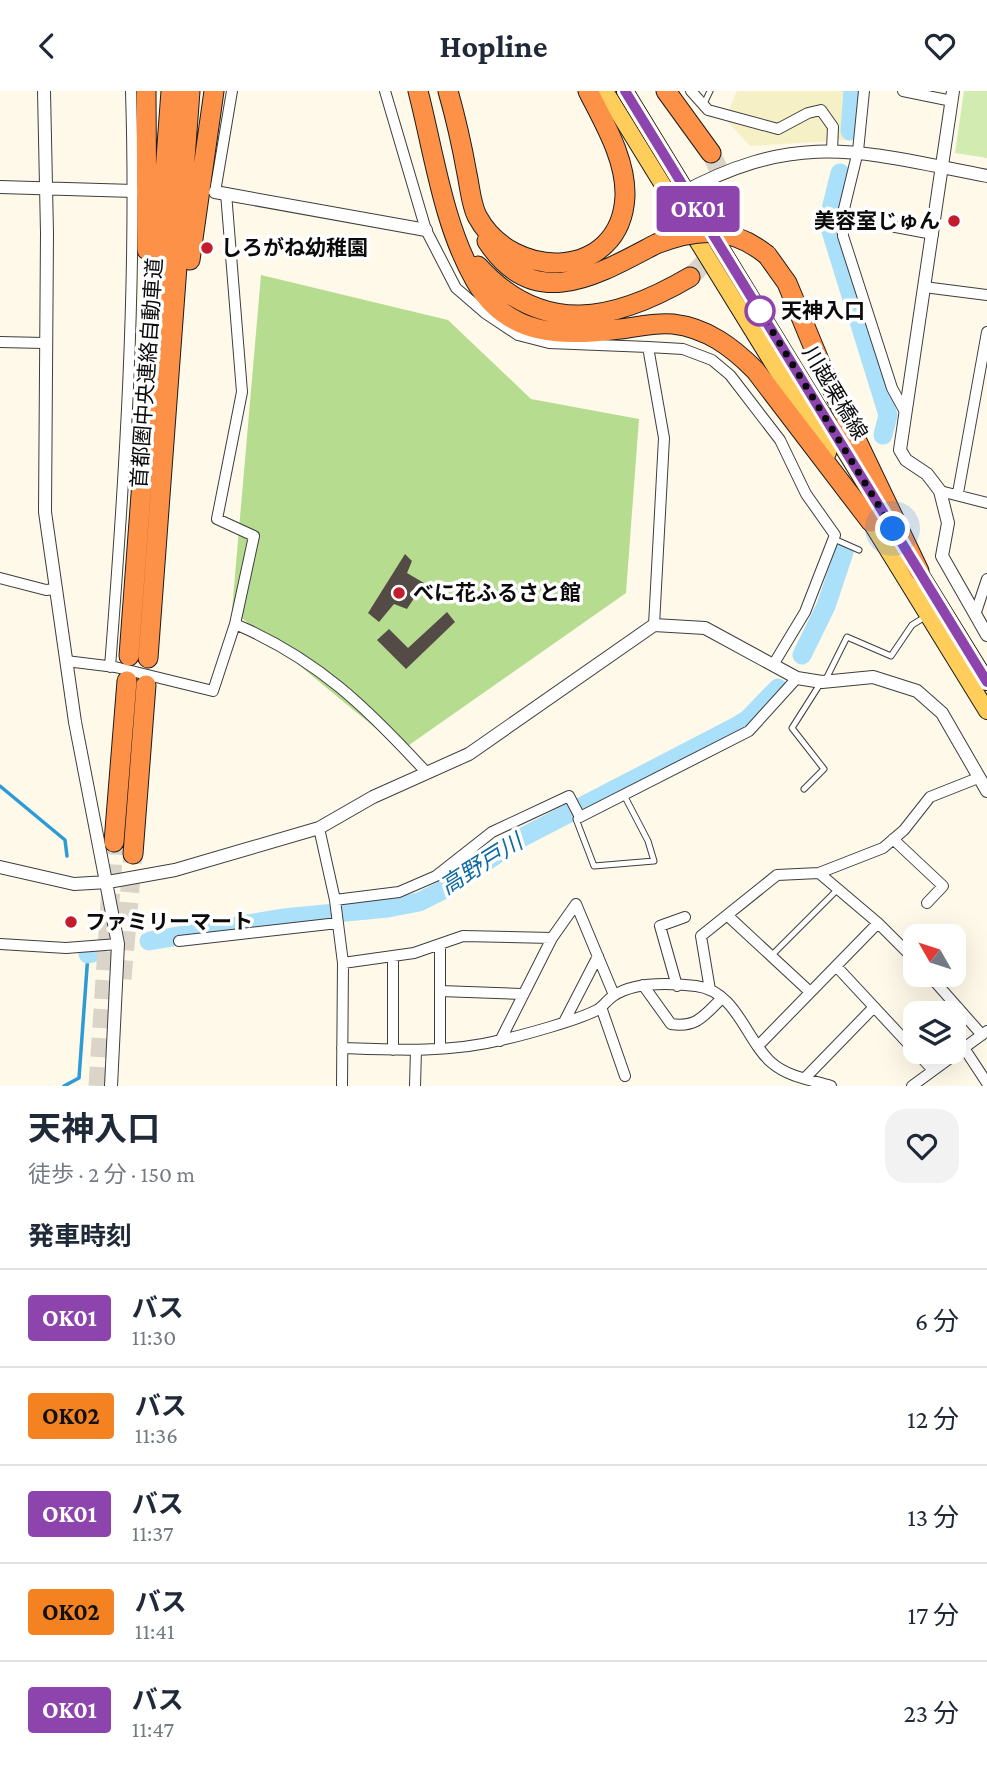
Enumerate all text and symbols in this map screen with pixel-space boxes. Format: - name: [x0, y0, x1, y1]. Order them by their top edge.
- icon: back: [28, 27, 66, 65]
- icon: heart: [921, 27, 959, 65]
- text: Hopline: [439, 28, 548, 64]
- line badge: OK01: [649, 186, 747, 232]
- text: OK01: [671, 195, 725, 222]
- place label: 美容室じゅん: [814, 209, 940, 233]
- marker: 美容室じゅん: [946, 213, 962, 229]
- place label: しろがね幼稚園: [221, 236, 368, 260]
- marker: しろがね幼稚園: [199, 240, 215, 256]
- street label: 首都圏中央連絡自動車道: [127, 257, 167, 489]
- marker: 天神入口: [745, 296, 775, 326]
- place label: 天神入口: [781, 299, 865, 323]
- street label: 川越栗橋線: [798, 342, 872, 444]
- your location: [875, 511, 910, 546]
- place label: べに花ふるさと館: [413, 581, 581, 605]
- marker: べに花ふるさと館: [391, 585, 407, 601]
- water label: 高野戸川: [435, 827, 529, 899]
- place label: ファミリーマート: [85, 910, 253, 934]
- marker: ファミリーマート: [63, 914, 79, 930]
- north arrow: [903, 924, 966, 987]
- map controls: [903, 924, 966, 1064]
- button: layers: [903, 1001, 966, 1064]
- button: heart: [885, 1109, 959, 1183]
- text: 天神入口: [28, 1110, 160, 1147]
- text: 徒歩 · 2 分 · 150 m: [28, 1161, 195, 1187]
- text: 発車時刻: [28, 1222, 132, 1251]
- text: バス: [132, 1294, 184, 1323]
- text: OK01: [42, 1304, 97, 1331]
- text: 6 分: [915, 1307, 959, 1336]
- text: 11:30: [132, 1324, 176, 1350]
- text: バス: [135, 1392, 187, 1421]
- text: OK02: [42, 1402, 100, 1429]
- text: 12 分: [907, 1405, 959, 1434]
- text: 11:36: [135, 1422, 178, 1448]
- text: バス: [132, 1490, 184, 1519]
- text: OK01: [42, 1500, 97, 1527]
- text: 13 分: [907, 1503, 959, 1532]
- text: 11:37: [132, 1520, 174, 1546]
- text: バス: [135, 1588, 187, 1617]
- text: OK02: [42, 1598, 100, 1625]
- text: 17 分: [908, 1601, 959, 1630]
- text: 11:41: [135, 1618, 175, 1644]
- text: バス: [132, 1686, 184, 1715]
- text: OK01: [42, 1696, 97, 1723]
- text: 23 分: [903, 1699, 959, 1728]
- text: 11:47: [132, 1716, 174, 1742]

